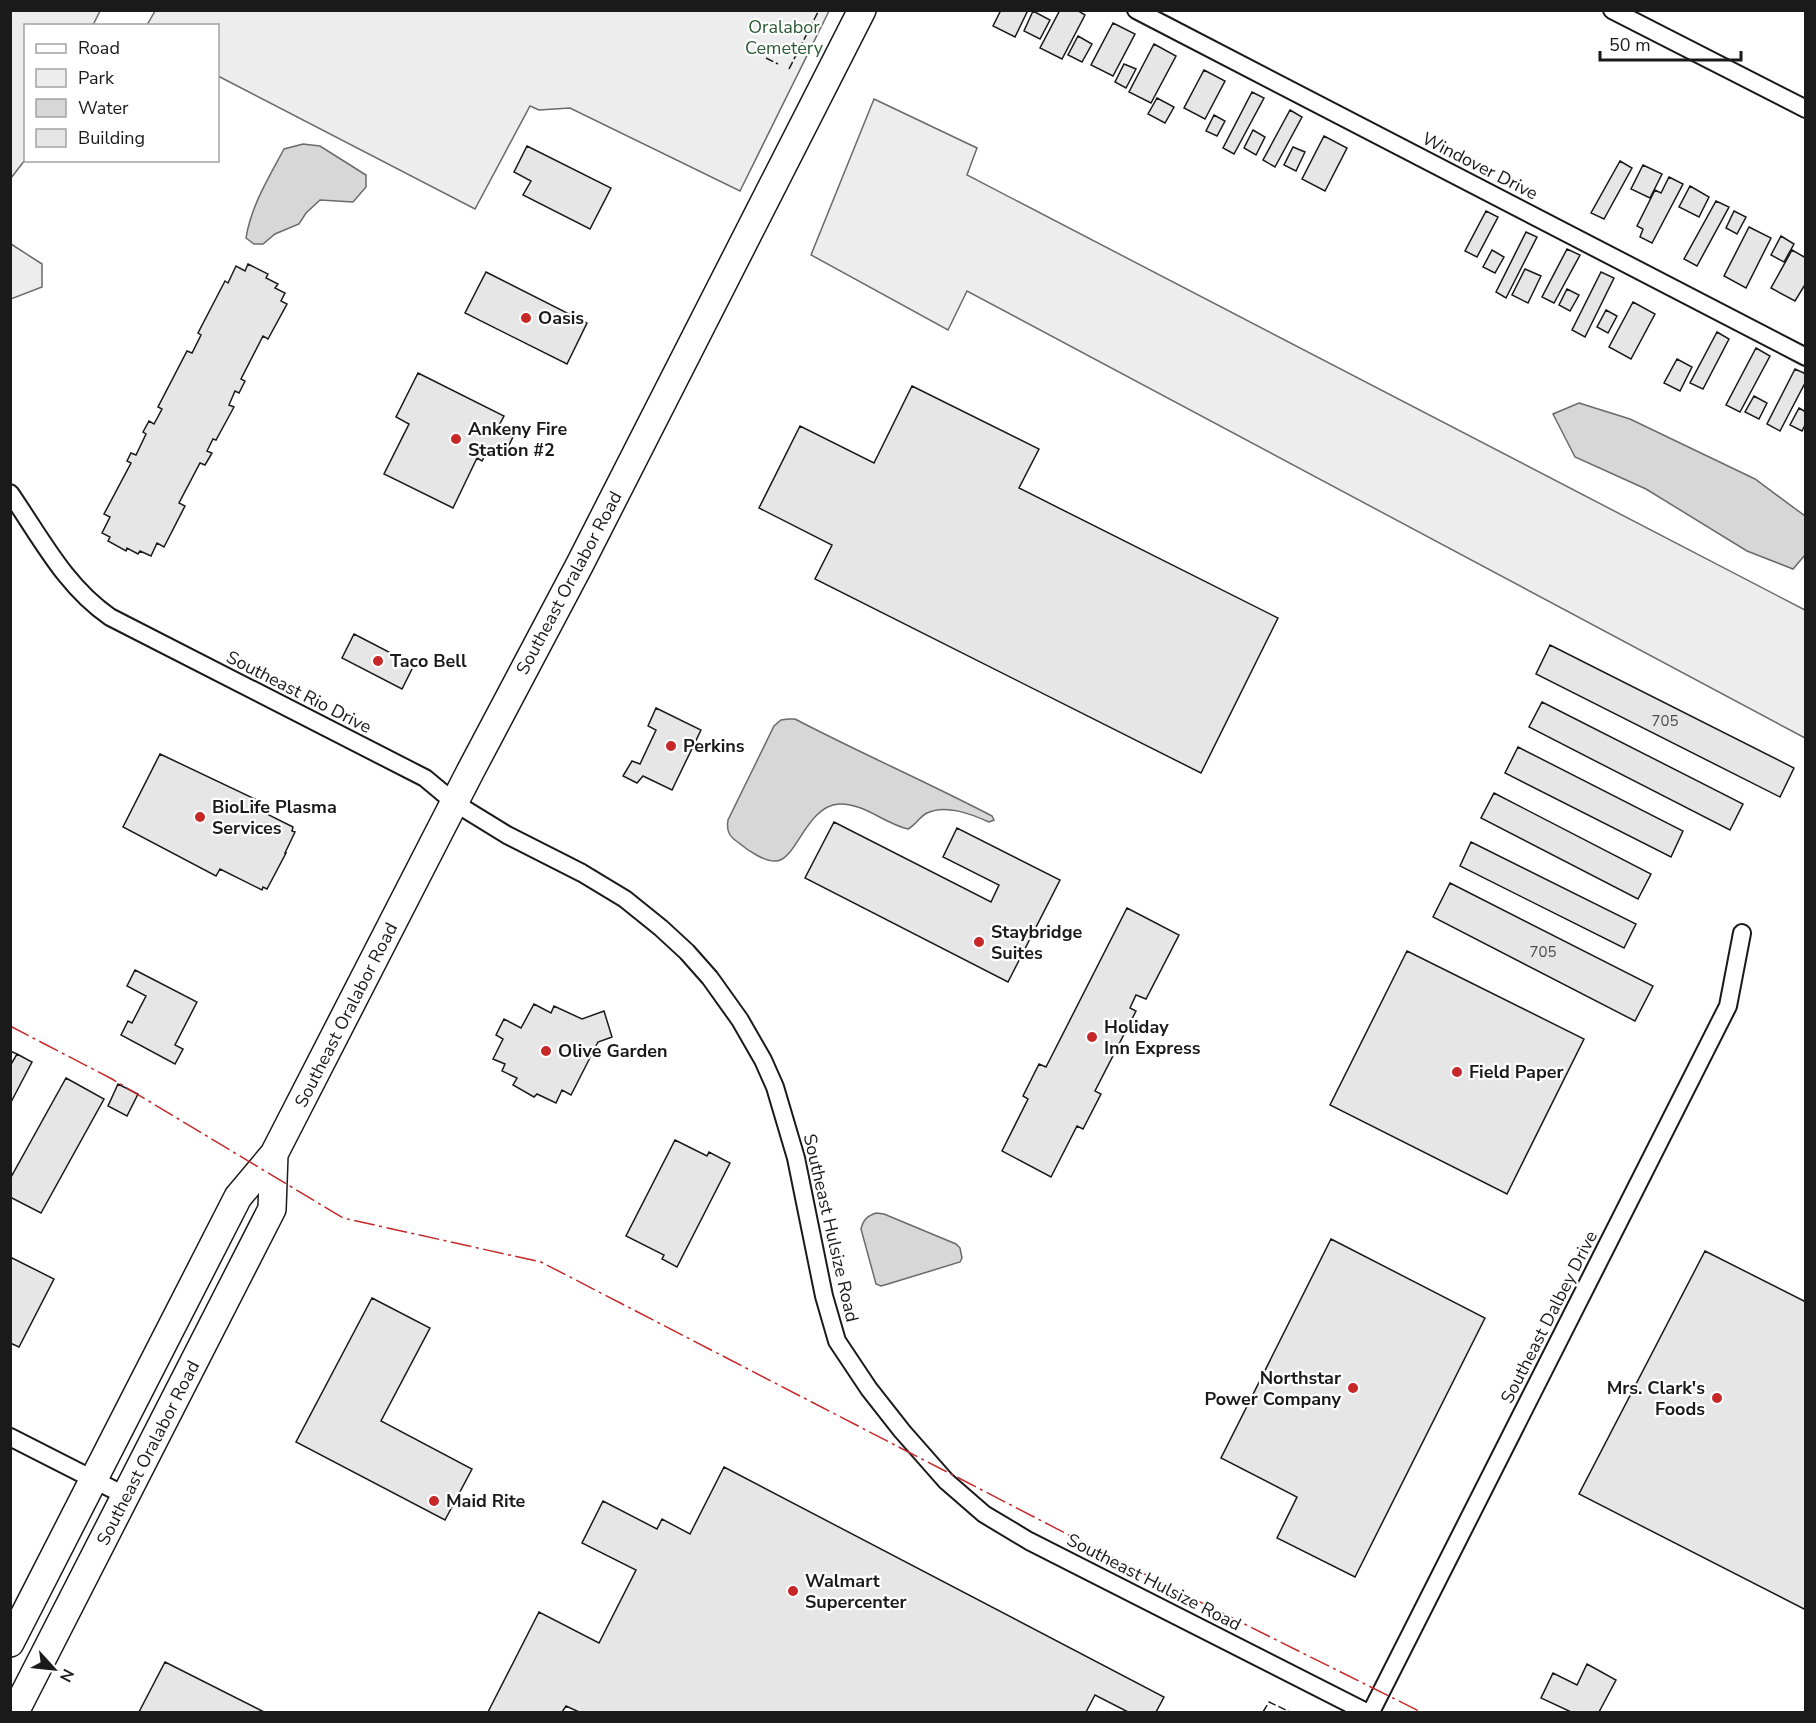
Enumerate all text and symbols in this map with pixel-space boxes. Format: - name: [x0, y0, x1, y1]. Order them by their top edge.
- park label: Oralabor Cemetery: [745, 15, 824, 60]
- legend: [24, 24, 219, 162]
- scale bar: [1600, 24, 1741, 62]
- text: 50 m: [1609, 33, 1651, 57]
- text: Road: [78, 36, 120, 60]
- text: Park: [78, 66, 115, 90]
- text: Water: [78, 96, 129, 120]
- text: Building: [78, 126, 145, 150]
- street label: Windover Drive: [1418, 126, 1542, 206]
- place label: Oasis: [538, 306, 584, 330]
- marker: Oasis: [519, 311, 533, 325]
- place label: Ankeny Fire Station #2: [468, 417, 568, 462]
- marker: Ankeny Fire Station #2: [449, 432, 463, 446]
- street label: Southeast Oralabor Road: [510, 487, 628, 679]
- street label: Southeast Rio Drive: [222, 645, 376, 739]
- place label: Taco Bell: [390, 649, 467, 673]
- marker: Taco Bell: [371, 654, 385, 668]
- house number: 705: [1651, 711, 1679, 731]
- place label: Perkins: [683, 734, 745, 758]
- marker: Perkins: [664, 739, 678, 753]
- place label: BioLife Plasma Services: [212, 795, 337, 840]
- marker: BioLife Plasma Services: [193, 810, 207, 824]
- street label: Southeast Oralabor Road: [289, 919, 403, 1111]
- place label: Staybridge Suites: [991, 920, 1083, 965]
- marker: Staybridge Suites: [972, 935, 986, 949]
- house number: 705: [1529, 942, 1557, 962]
- place label: Holiday Inn Express: [1104, 1015, 1201, 1060]
- marker: Holiday Inn Express: [1085, 1030, 1099, 1044]
- place label: Olive Garden: [558, 1039, 667, 1063]
- marker: Olive Garden: [539, 1044, 553, 1058]
- place label: Field Paper: [1469, 1060, 1564, 1084]
- marker: Field Paper: [1450, 1065, 1464, 1079]
- street label: Southeast Hulsize Road: [798, 1132, 864, 1324]
- street label: Southeast Dalbey Drive: [1495, 1226, 1603, 1408]
- street label: Southeast Oralabor Road: [91, 1357, 205, 1549]
- place label: Northstar Power Company: [1204, 1366, 1342, 1411]
- place label: Mrs. Clark's Foods: [1607, 1376, 1705, 1421]
- marker: Northstar Power Company: [1346, 1381, 1360, 1395]
- marker: Mrs. Clark's Foods: [1710, 1391, 1724, 1405]
- place label: Maid Rite: [446, 1489, 525, 1513]
- marker: Maid Rite: [427, 1494, 441, 1508]
- street label: Southeast Hulsize Road: [1063, 1528, 1245, 1636]
- place label: Walmart Supercenter: [805, 1569, 906, 1614]
- marker: Walmart Supercenter: [786, 1584, 800, 1598]
- north arrow: [24, 1639, 84, 1699]
- text: N: [54, 1665, 79, 1686]

